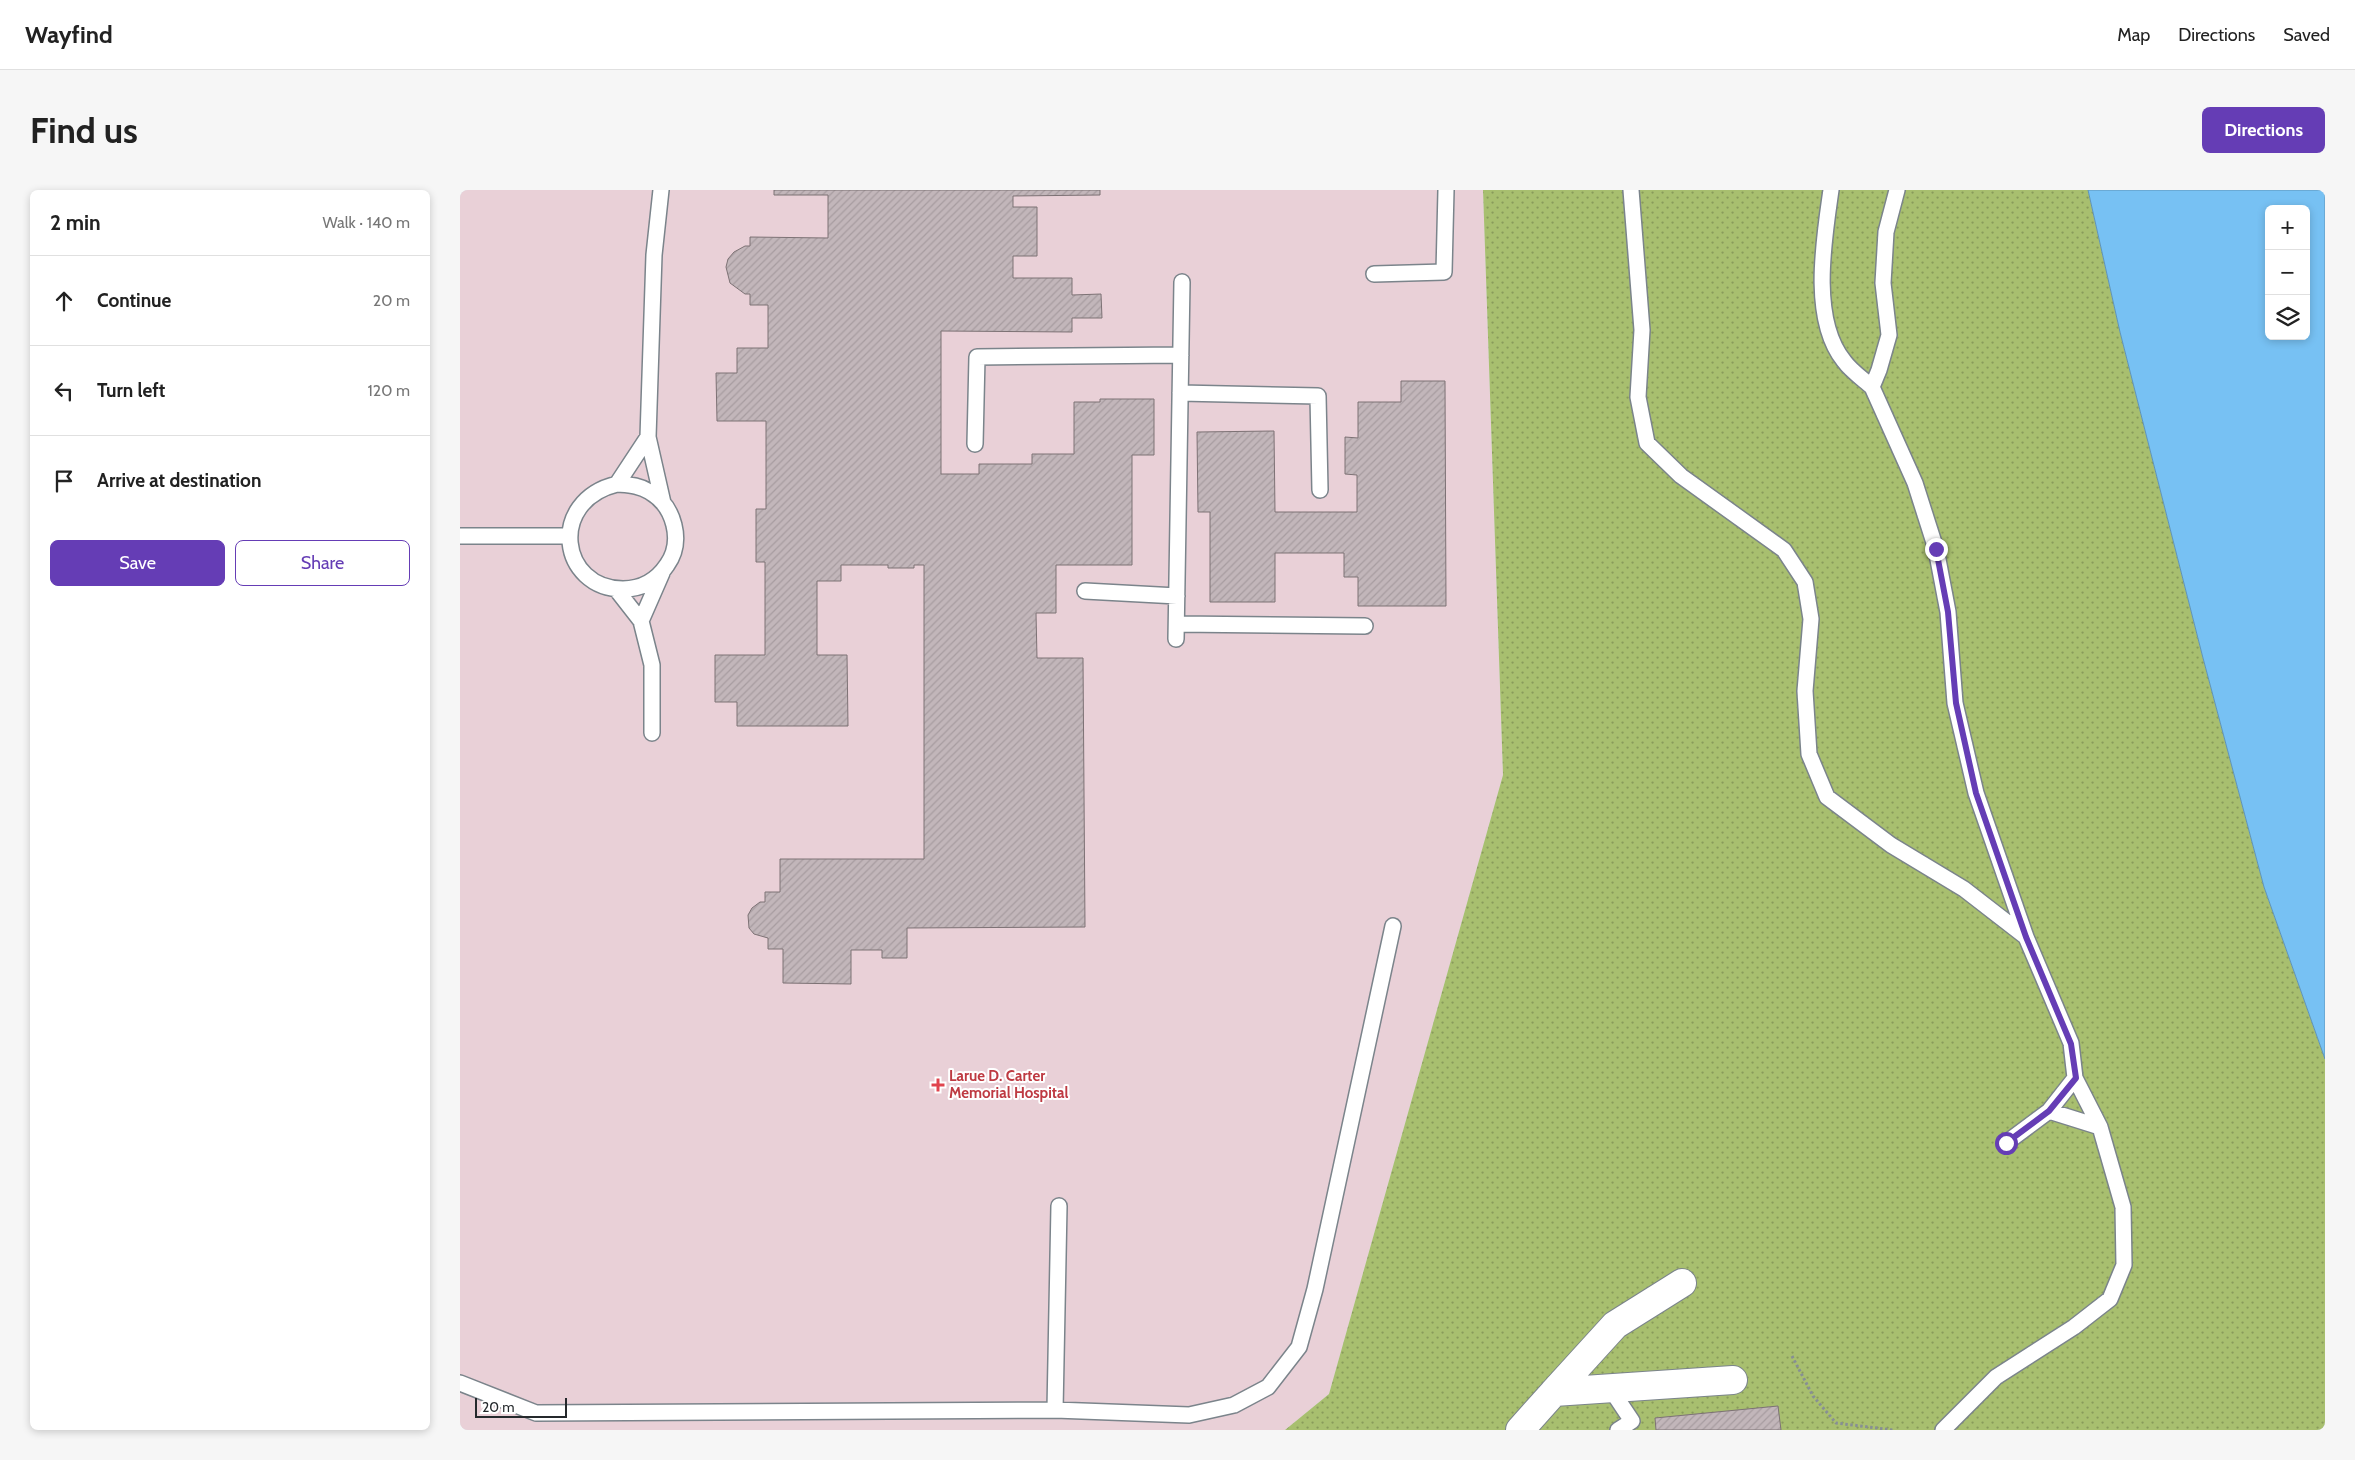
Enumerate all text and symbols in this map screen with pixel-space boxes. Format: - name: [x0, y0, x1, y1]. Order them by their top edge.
- text: Wayfind: [25, 20, 113, 49]
- text: Map: [2117, 24, 2150, 46]
- text: Directions: [2178, 24, 2255, 46]
- text: Saved: [2283, 24, 2330, 46]
- button: Directions: [2202, 107, 2325, 153]
- text: Find us: [30, 109, 138, 152]
- map controls: [2265, 205, 2310, 340]
- button: +: [2265, 205, 2310, 250]
- text: 2 min: [50, 210, 101, 235]
- text: Walk · 140 m: [323, 213, 410, 232]
- button: −: [2265, 250, 2310, 295]
- icon: ahead: [50, 287, 78, 315]
- text: Continue: [97, 289, 171, 312]
- text: 20 m: [373, 291, 410, 310]
- button: layers: [2265, 295, 2310, 340]
- icon: left: [50, 377, 78, 405]
- text: Turn left: [97, 379, 165, 402]
- text: 120 m: [368, 381, 410, 400]
- icon: arrive: [50, 467, 78, 495]
- text: Arrive at destination: [97, 469, 261, 492]
- route end: [1925, 538, 1948, 561]
- button: Save: [50, 540, 225, 586]
- button: Share: [235, 540, 410, 586]
- place label: Larue D. Carter Memorial Hospital: [949, 1067, 1068, 1102]
- marker: Larue D. Carter Memorial Hospital: [931, 1078, 945, 1092]
- route start: [1995, 1132, 2018, 1155]
- scale bar: [475, 1395, 568, 1418]
- text: 20 m: [482, 1398, 515, 1416]

